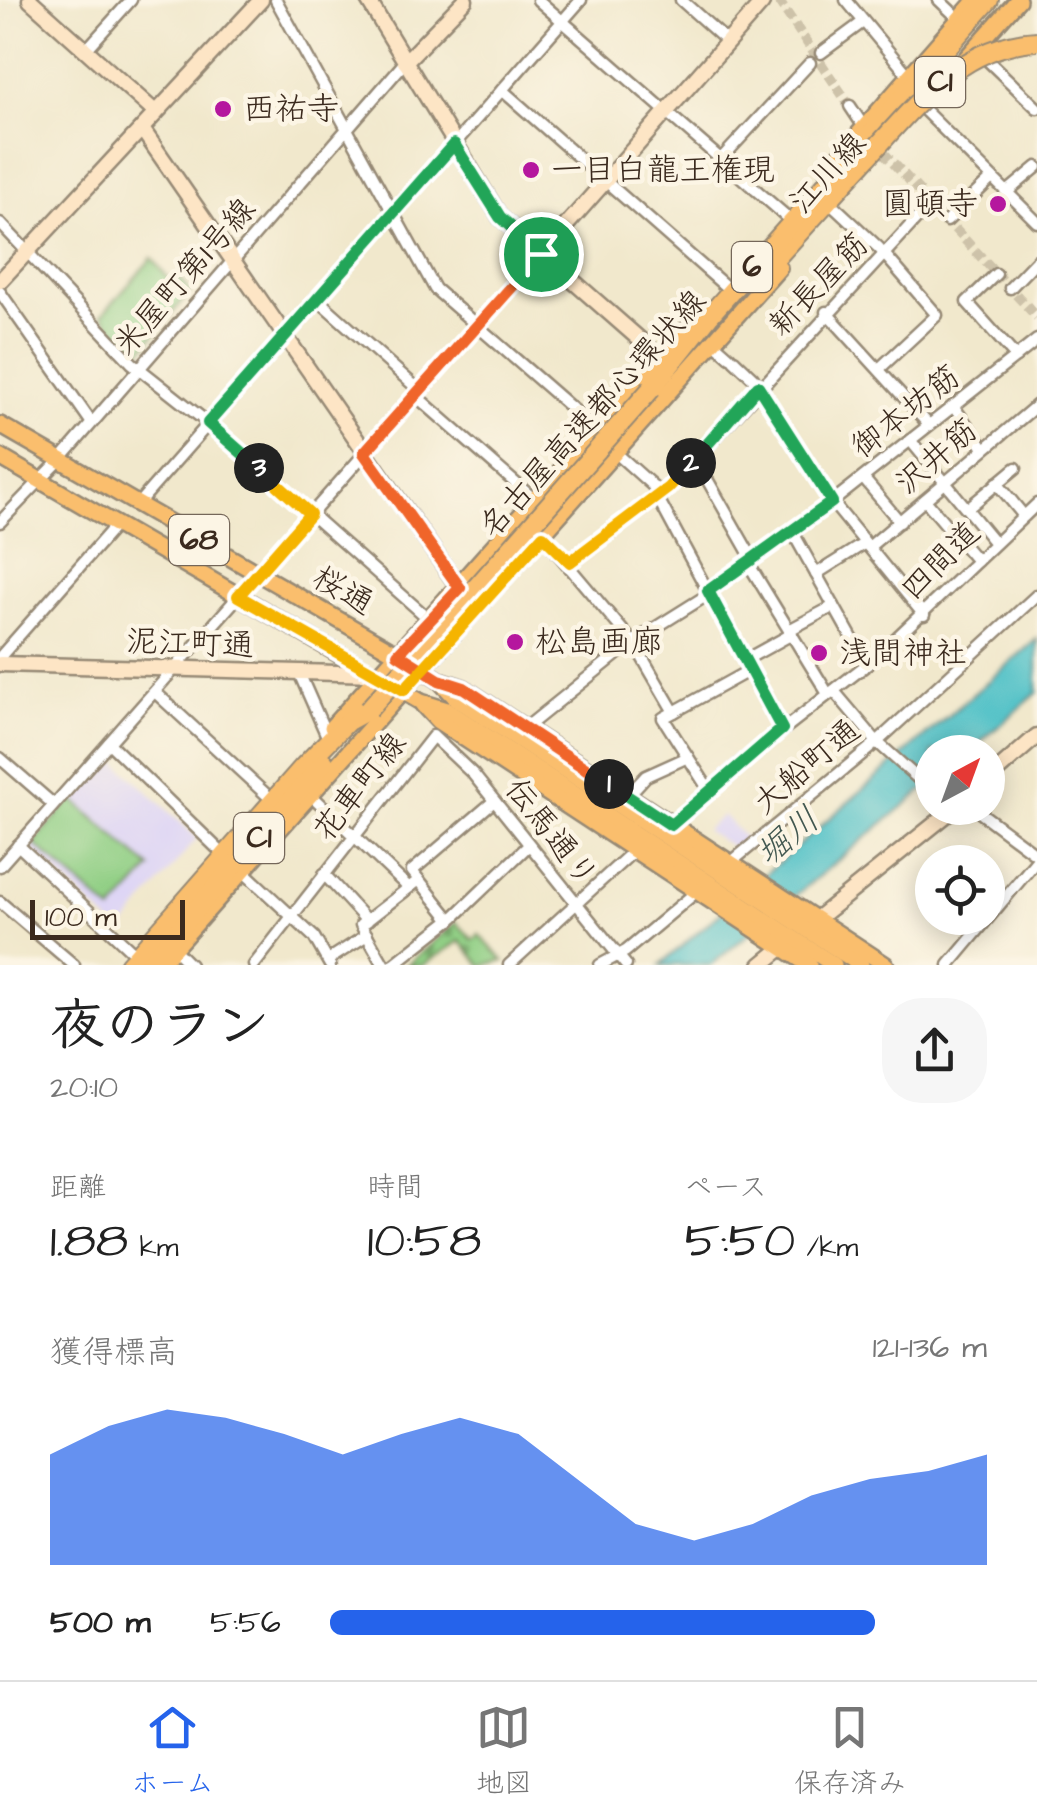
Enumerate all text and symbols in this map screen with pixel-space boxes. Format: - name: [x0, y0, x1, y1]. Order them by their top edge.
- road number: C1: [915, 57, 965, 107]
- place label: 西祐寺: [243, 87, 339, 132]
- marker: 西祐寺: [212, 98, 234, 120]
- street label: 江川線: [779, 122, 877, 224]
- place label: 一目白龍王権現: [551, 148, 775, 193]
- marker: 一目白龍王権現: [520, 159, 542, 181]
- place label: 圓頓寺: [882, 182, 978, 227]
- street label: 米屋町第1号線: [104, 188, 266, 366]
- marker: 圓頓寺: [987, 193, 1009, 215]
- pin: [499, 212, 584, 297]
- street label: 新長屋筋: [758, 223, 880, 347]
- icon: arrive: [514, 227, 569, 282]
- road number: 6: [732, 242, 772, 292]
- street label: 名古屋高速都心環状線: [469, 280, 717, 548]
- street label: 御本坊筋: [842, 355, 970, 469]
- street label: 沢井筋: [886, 409, 988, 505]
- pin: 2: [666, 438, 716, 488]
- pin: 3: [234, 443, 284, 493]
- text: 2: [683, 443, 699, 482]
- text: 3: [252, 448, 266, 487]
- street label: 四間道: [891, 511, 991, 611]
- road number: 68: [169, 515, 229, 565]
- street label: 桜通: [304, 556, 382, 626]
- street label: 泥江町通: [125, 619, 255, 669]
- place label: 松島画廊: [535, 620, 663, 665]
- marker: 松島画廊: [504, 631, 526, 653]
- place label: 浅間神社: [839, 631, 967, 676]
- marker: 浅間神社: [808, 642, 830, 664]
- street label: 大船町通: [744, 709, 870, 825]
- street label: 花車町線: [303, 723, 417, 851]
- north arrow: [915, 735, 1005, 825]
- map controls: [915, 735, 1005, 935]
- pin: 1: [584, 759, 634, 809]
- text: 1: [607, 764, 611, 803]
- street label: 伝馬通り: [494, 769, 608, 897]
- water label: 堀川: [745, 796, 831, 878]
- road number: C1: [234, 813, 284, 863]
- button: locate: [915, 845, 1005, 935]
- scale bar: [30, 895, 185, 940]
- text: 100 m: [45, 898, 117, 937]
- text: 夜のラン: [50, 989, 270, 1065]
- button: share: [882, 998, 987, 1103]
- text: 20:10: [50, 1065, 118, 1110]
- text: 距離: [50, 1168, 106, 1207]
- text: 時間: [367, 1168, 423, 1207]
- text: ペース: [685, 1168, 767, 1207]
- text: 1.88: [50, 1207, 128, 1276]
- text: 10:58: [367, 1207, 481, 1276]
- text: 5:50: [685, 1207, 795, 1276]
- text: km: [128, 1228, 178, 1267]
- text: /km: [795, 1228, 858, 1267]
- text: 121–136 m: [872, 1325, 987, 1370]
- text: 獲得標高: [50, 1330, 178, 1375]
- text: 500 m: [50, 1600, 151, 1645]
- text: 5:56: [210, 1600, 281, 1645]
- tab: ホーム: [131, 1700, 214, 1803]
- tab: 地図: [476, 1700, 532, 1803]
- tab: 保存済み: [794, 1700, 906, 1803]

